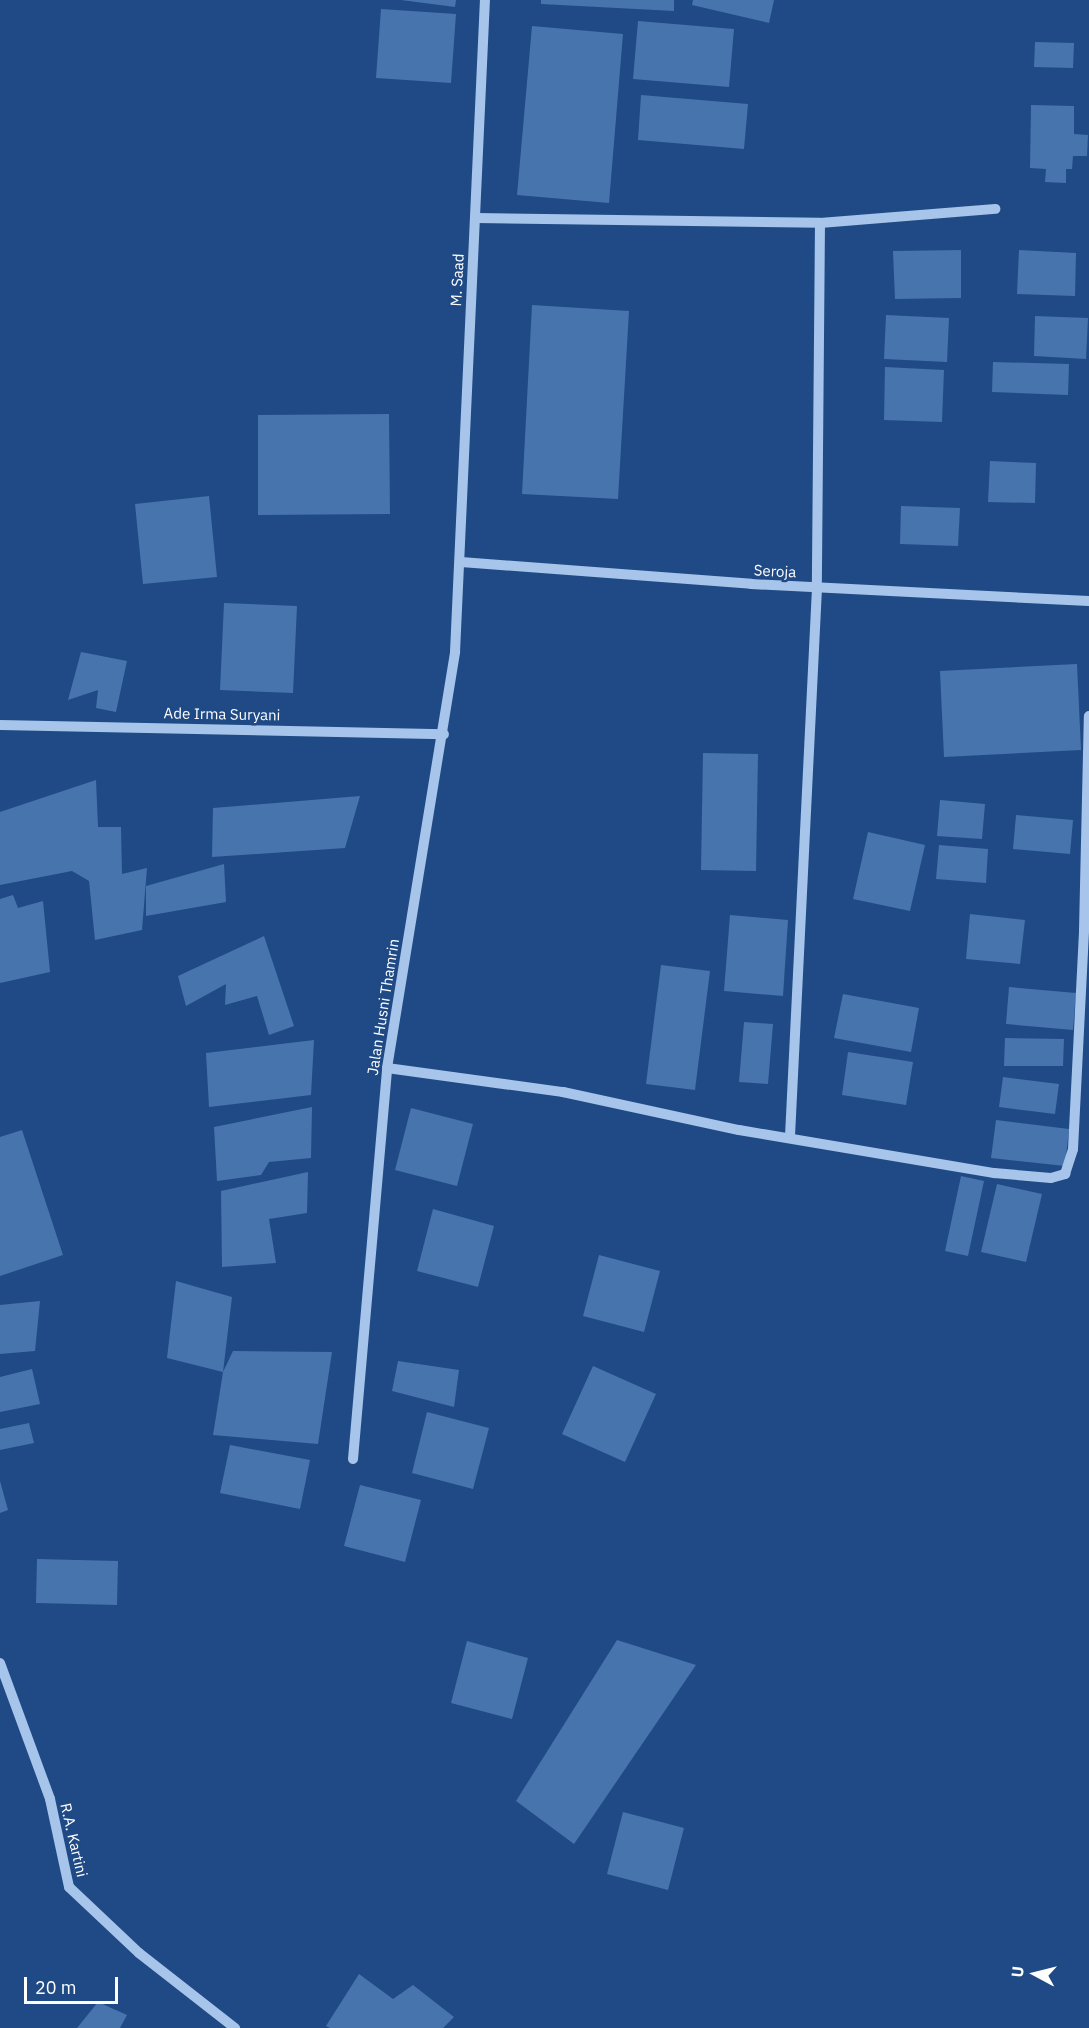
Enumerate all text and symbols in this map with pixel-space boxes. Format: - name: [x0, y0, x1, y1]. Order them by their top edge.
- street label: M. Saad: [447, 253, 467, 307]
- street label: Seroja: [753, 561, 797, 581]
- street label: Ade Irma Suryani: [164, 704, 280, 724]
- street label: Jalan Husni Thamrin: [363, 937, 403, 1077]
- street label: R.A. Kartini: [57, 1801, 91, 1879]
- north arrow: [1005, 1944, 1065, 2004]
- scale bar: [27, 1965, 122, 2003]
- text: U: [1007, 1965, 1028, 1979]
- text: 20 m: [35, 1976, 77, 1999]

